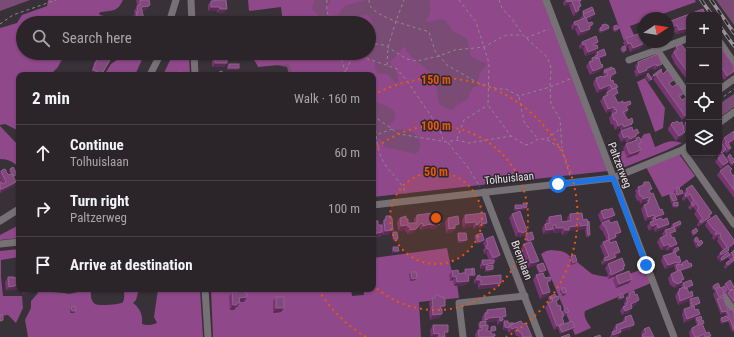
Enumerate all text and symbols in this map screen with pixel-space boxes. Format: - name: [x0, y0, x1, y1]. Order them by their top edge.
- north arrow: [638, 12, 674, 48]
- map controls: [686, 12, 722, 156]
- button: +: [686, 12, 722, 48]
- search box: [16, 16, 376, 60]
- icon: search: [30, 27, 52, 49]
- text: Search here: [62, 29, 132, 47]
- button: −: [686, 48, 722, 84]
- text: 150 m: [421, 73, 451, 87]
- button: locate: [686, 84, 722, 120]
- text: 2 min: [32, 88, 70, 108]
- text: Walk · 160 m: [294, 91, 360, 106]
- text: 100 m: [421, 119, 451, 133]
- button: layers: [686, 120, 722, 156]
- text: Continue: [70, 136, 124, 154]
- street label: Paltzerweg: [605, 140, 634, 190]
- icon: ahead: [32, 142, 54, 164]
- text: 60 m: [334, 145, 360, 160]
- text: Tolhuislaan: [70, 154, 129, 169]
- text: 50 m: [424, 165, 448, 179]
- street label: Tolhuislaan: [484, 169, 535, 188]
- route start: [549, 175, 567, 193]
- text: Turn right: [70, 192, 129, 210]
- icon: right: [32, 198, 54, 220]
- text: 100 m: [328, 201, 360, 216]
- text: Paltzerweg: [70, 210, 127, 225]
- centre of rings: [429, 211, 443, 225]
- street label: Bremlaan: [508, 239, 535, 282]
- icon: arrive: [32, 254, 54, 276]
- text: Arrive at destination: [70, 256, 193, 274]
- route end: [637, 256, 655, 274]

